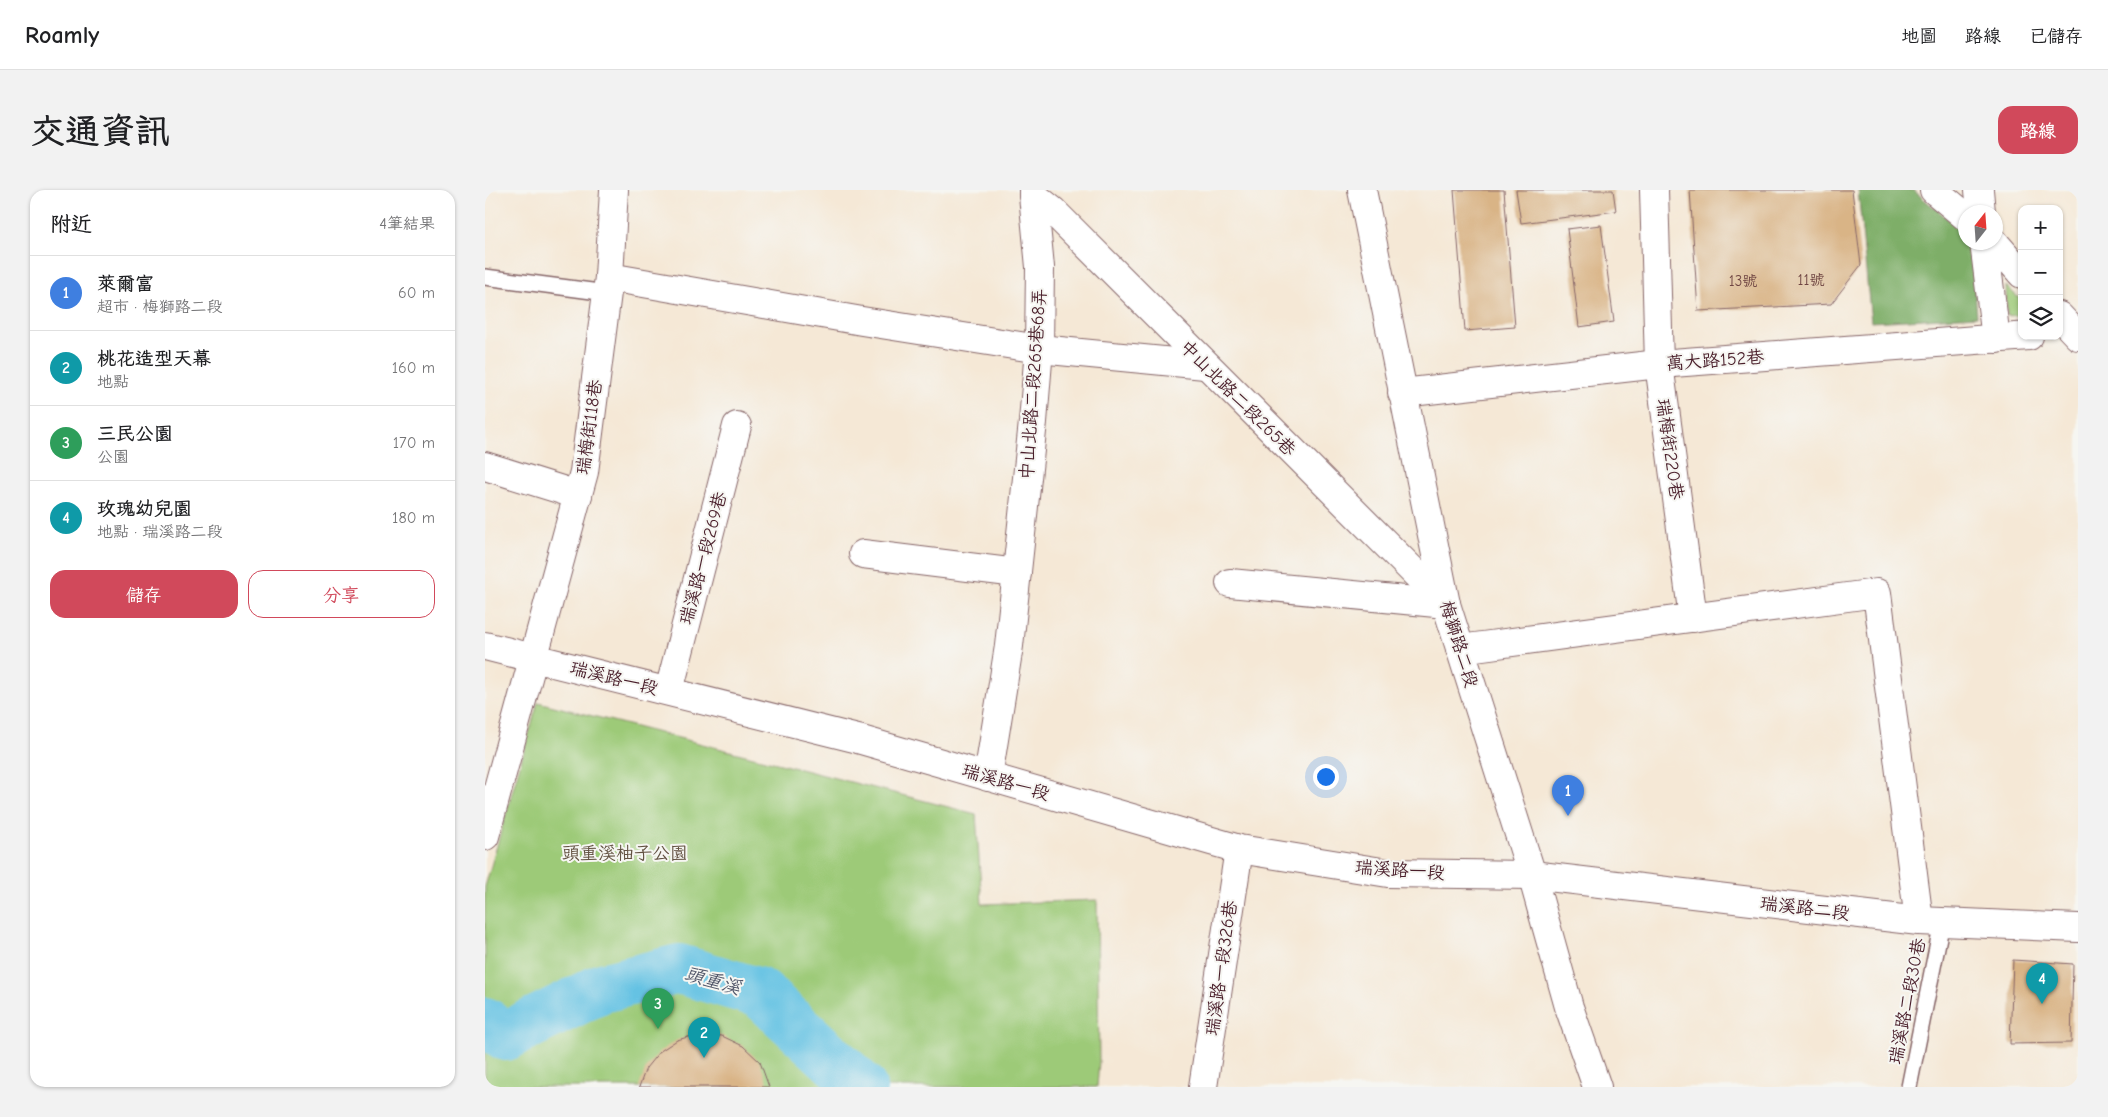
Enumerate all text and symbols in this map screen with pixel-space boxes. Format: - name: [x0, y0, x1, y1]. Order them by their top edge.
- text: Roamly: [25, 21, 99, 49]
- text: 地圖: [1901, 26, 1937, 47]
- text: 路線: [1965, 26, 2001, 47]
- text: 已儲存: [2029, 26, 2083, 47]
- button: 路線: [1998, 106, 2078, 154]
- text: 交通資訊: [30, 111, 170, 152]
- north arrow: [1958, 205, 2003, 250]
- map controls: [2018, 205, 2063, 340]
- button: +: [2018, 205, 2063, 250]
- text: 附近: [50, 212, 92, 236]
- text: 4筆結果: [379, 215, 435, 233]
- button: −: [2018, 250, 2063, 295]
- house number: 11號: [1798, 271, 1824, 289]
- house number: 13號: [1729, 272, 1757, 290]
- text: 萊爾富: [97, 273, 154, 295]
- text: 1: [63, 284, 69, 302]
- text: 60 m: [398, 284, 435, 302]
- street label: 中山北路二段265巷68弄: [1016, 288, 1051, 481]
- button: layers: [2018, 295, 2063, 340]
- text: 超市 · 梅獅路二段: [97, 298, 223, 316]
- street label: 中山北路二段265巷: [1175, 336, 1300, 461]
- street label: 萬大路152巷: [1665, 347, 1765, 374]
- text: 桃花造型天幕: [97, 348, 211, 370]
- text: 2: [62, 359, 70, 377]
- text: 160 m: [392, 359, 435, 377]
- text: 地點: [97, 373, 129, 391]
- street label: 瑞梅街118巷: [572, 378, 607, 476]
- street label: 瑞梅街220巷: [1652, 397, 1687, 501]
- text: 三民公園: [97, 423, 173, 445]
- text: 3: [62, 434, 70, 452]
- text: 170 m: [393, 434, 435, 452]
- text: 公園: [97, 448, 129, 466]
- street label: 瑞溪路一段269巷: [676, 489, 731, 627]
- text: 玫瑰幼兒園: [97, 498, 192, 520]
- text: 4: [62, 509, 70, 527]
- text: 180 m: [392, 509, 435, 527]
- text: 地點 · 瑞溪路二段: [97, 523, 223, 541]
- button: 儲存: [50, 570, 238, 618]
- button: 分享: [248, 570, 435, 618]
- street label: 梅獅路二段: [1435, 598, 1482, 690]
- street label: 瑞溪路一段: [568, 657, 660, 700]
- street label: 瑞溪路一段: [960, 760, 1052, 805]
- your location: [1313, 764, 1339, 790]
- pin: 1: [1552, 775, 1584, 816]
- park label: 頭重溪柚子公園: [562, 843, 688, 864]
- street label: 瑞溪路一段: [1354, 857, 1446, 884]
- street label: 瑞溪路二段: [1759, 893, 1851, 924]
- street label: 瑞溪路一段326巷: [1202, 899, 1241, 1037]
- street label: 瑞溪路二段30巷: [1885, 936, 1930, 1066]
- water label: 頭重溪: [682, 963, 744, 1000]
- pin: 4: [2026, 963, 2058, 1004]
- pin: 3: [642, 988, 674, 1029]
- pin: 2: [688, 1017, 720, 1058]

